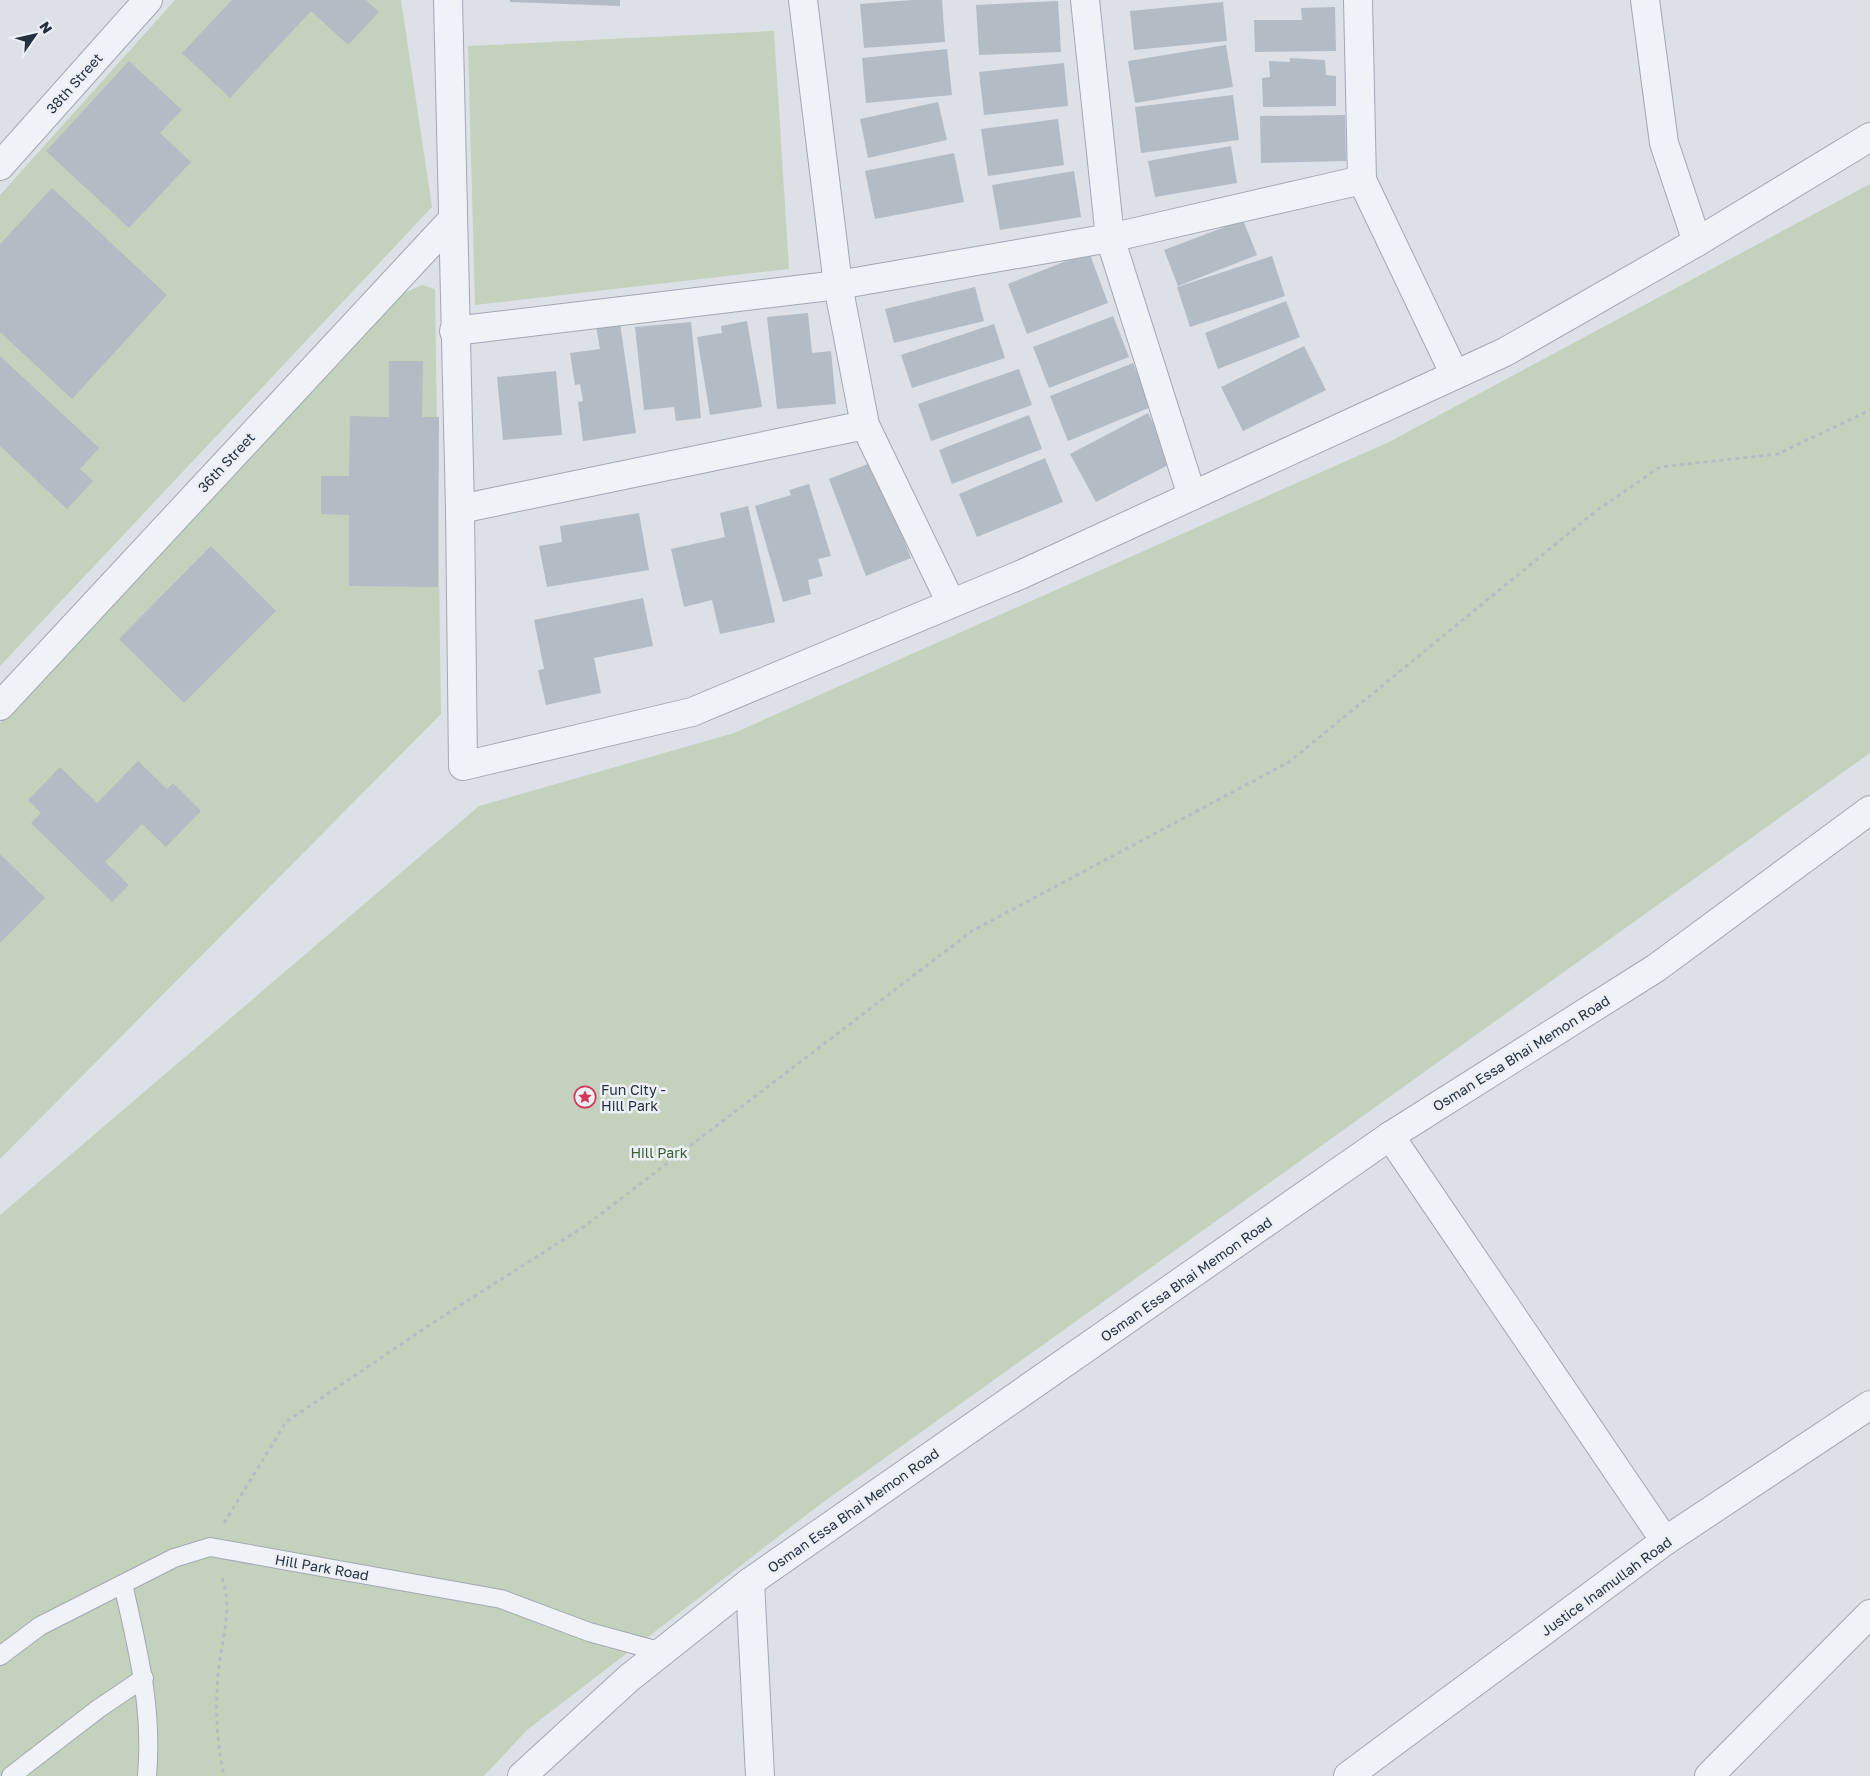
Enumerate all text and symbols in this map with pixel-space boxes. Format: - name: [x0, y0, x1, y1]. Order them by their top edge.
- north arrow: [10, 10, 60, 60]
- text: N: [36, 18, 56, 37]
- street label: 38th Street: [42, 49, 106, 117]
- street label: 36th Street: [194, 428, 258, 496]
- street label: Osman Essa Bhai Memon Road: [1429, 991, 1613, 1115]
- place label: Fun City - Hill Park: [601, 1081, 666, 1114]
- place icon: Fun City - Hill Park: [573, 1085, 597, 1109]
- park label: Hill Park: [630, 1144, 688, 1161]
- street label: Osman Essa Bhai Memon Road: [1097, 1213, 1275, 1345]
- street label: Osman Essa Bhai Memon Road: [764, 1444, 942, 1576]
- street label: Justice Inamullah Road: [1537, 1533, 1675, 1639]
- street label: Hill Park Road: [274, 1550, 370, 1584]

